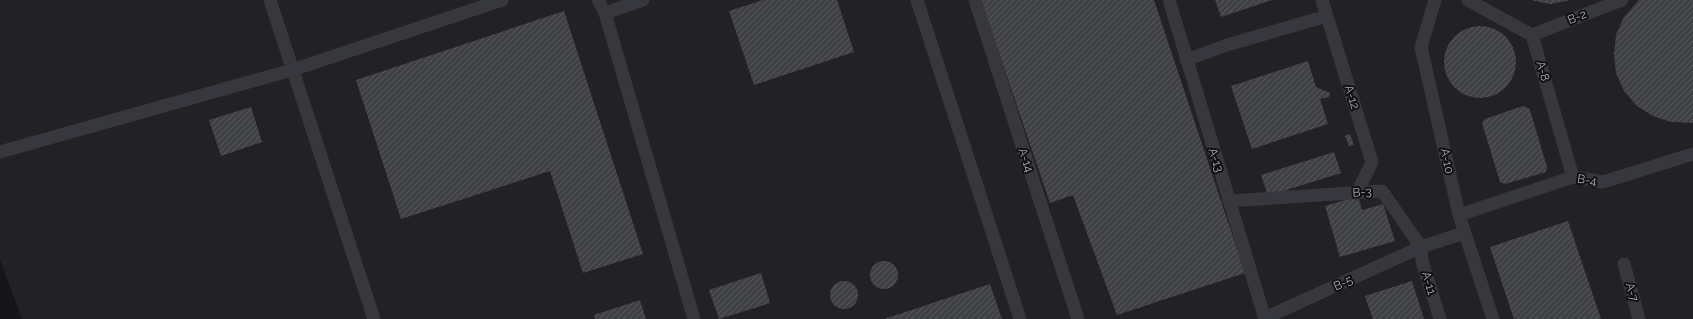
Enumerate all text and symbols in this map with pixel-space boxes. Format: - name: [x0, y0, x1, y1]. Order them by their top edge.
- street label: B-2: [1565, 7, 1589, 27]
- street label: A-8: [1533, 59, 1553, 83]
- street label: A-12: [1342, 83, 1362, 111]
- street label: A-14: [1016, 146, 1037, 174]
- street label: A-13: [1206, 146, 1226, 174]
- street label: A-10: [1437, 147, 1457, 175]
- street label: B-4: [1576, 172, 1598, 188]
- street label: B-3: [1352, 184, 1372, 200]
- street label: A-11: [1419, 270, 1439, 296]
- street label: B-5: [1331, 272, 1355, 293]
- street label: A-7: [1623, 281, 1642, 304]

